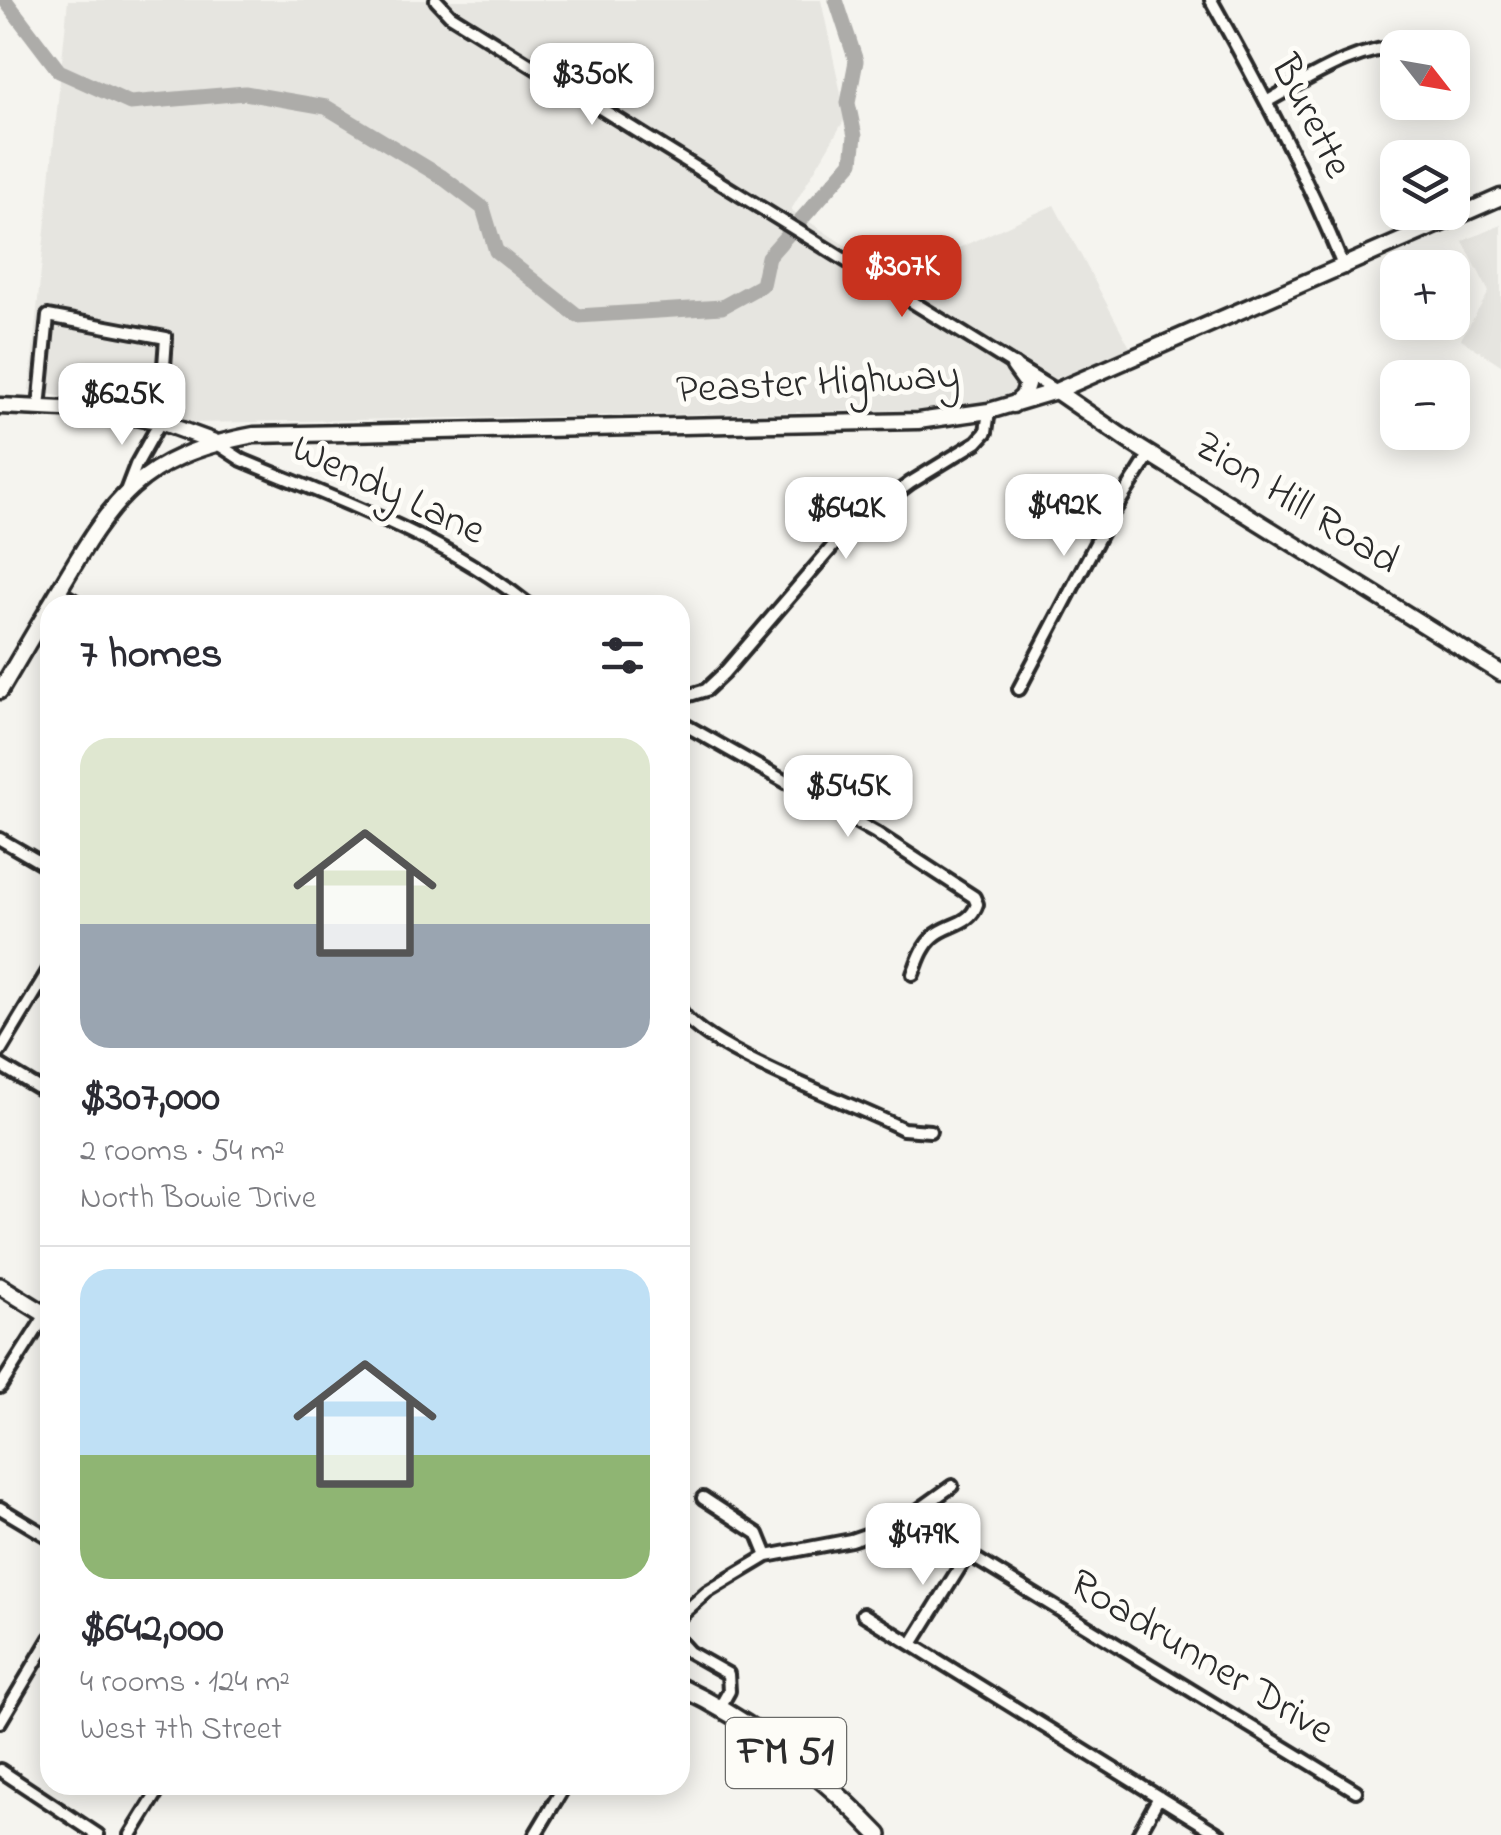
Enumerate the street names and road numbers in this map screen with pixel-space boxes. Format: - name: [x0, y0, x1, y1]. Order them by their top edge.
- street label: Burette: [1253, 44, 1367, 189]
- street label: Peaster Highway: [675, 346, 961, 422]
- street label: Zion Hill Road: [1181, 417, 1411, 591]
- street label: Wendy Lane: [281, 420, 495, 563]
- street label: Roadrunner Drive: [1057, 1555, 1345, 1761]
- road number: FM 51: [726, 1718, 846, 1788]

